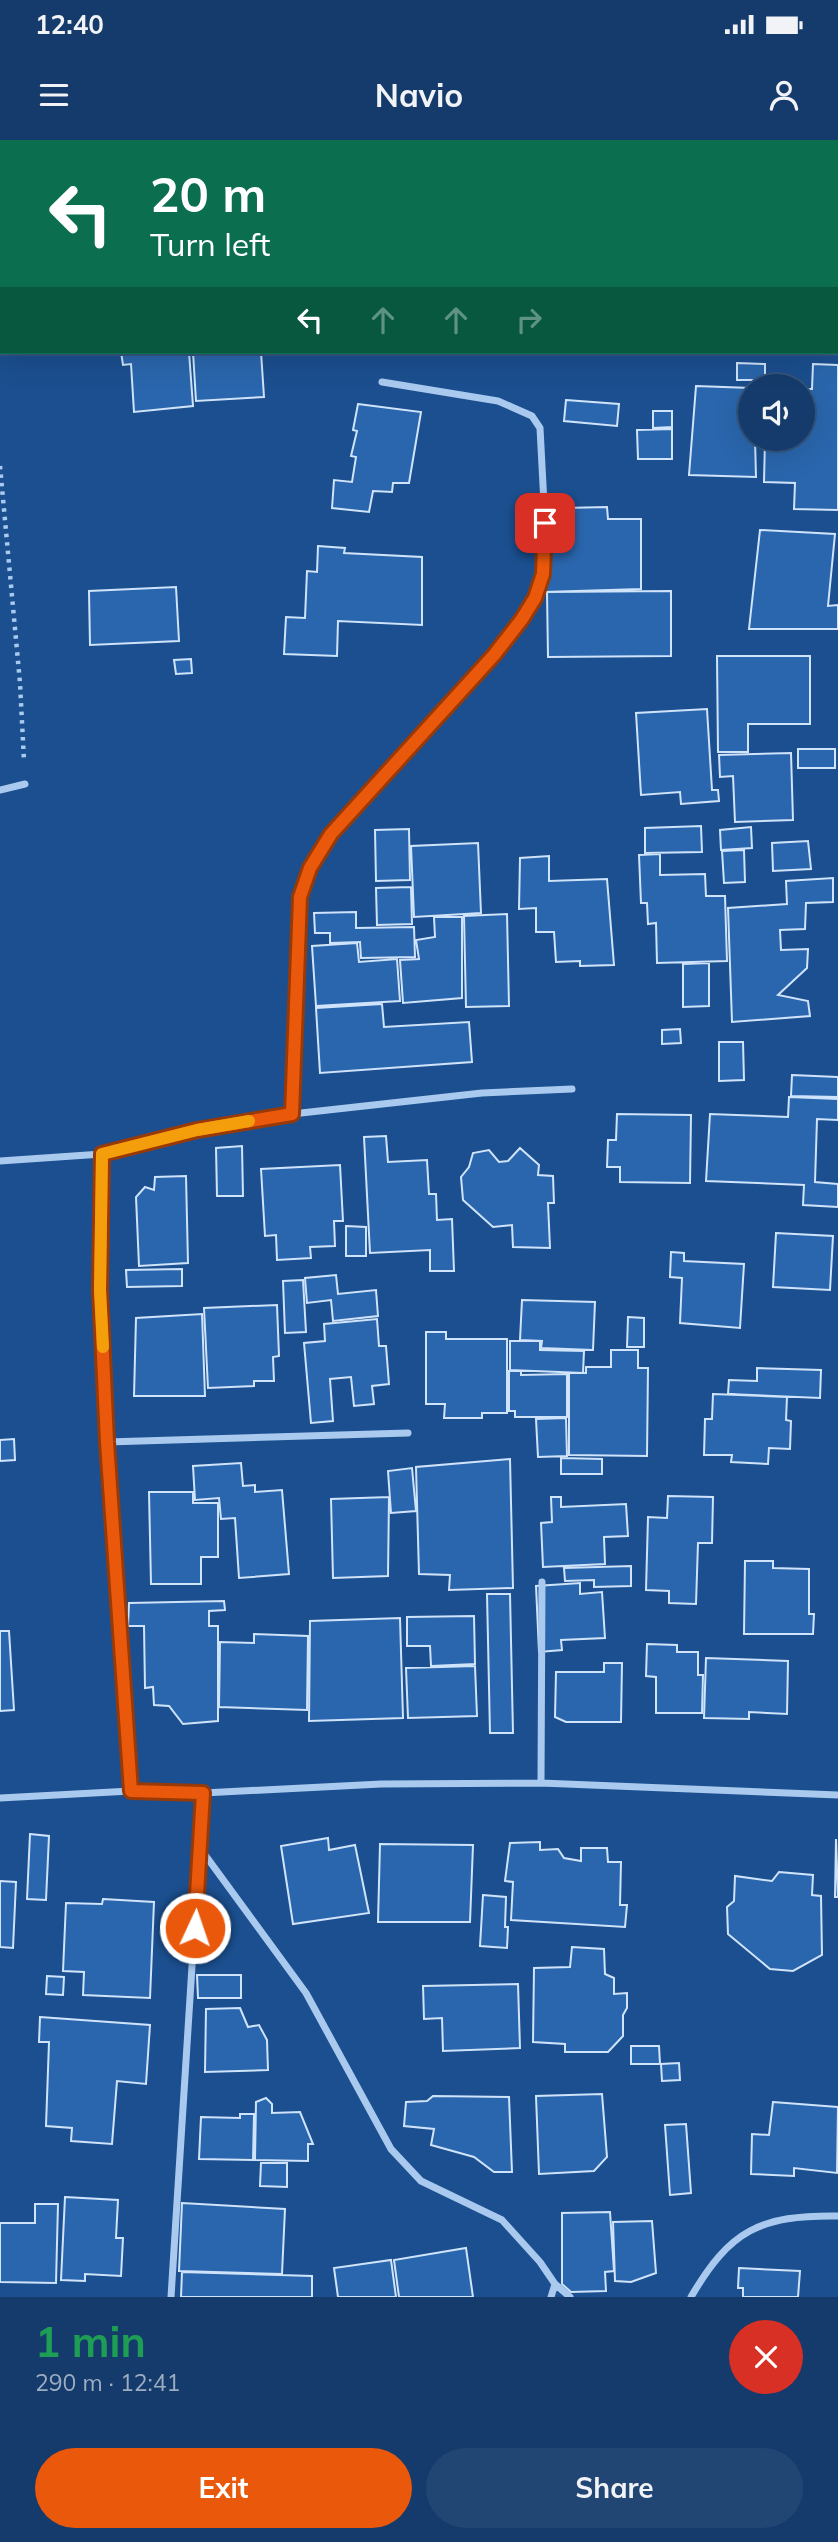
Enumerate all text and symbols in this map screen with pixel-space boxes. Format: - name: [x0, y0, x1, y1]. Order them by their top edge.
- text: 12:40: [35, 8, 104, 41]
- text: Navio: [375, 75, 463, 115]
- icon: menu: [35, 76, 73, 114]
- icon: person: [765, 76, 803, 114]
- text: 20 m: [150, 163, 266, 224]
- icon: left: [35, 168, 126, 259]
- text: Turn left: [150, 224, 270, 264]
- icon: left: [291, 301, 329, 339]
- icon: ahead: [364, 301, 402, 339]
- icon: ahead: [437, 301, 475, 339]
- icon: right: [510, 301, 548, 339]
- map controls: [738, 374, 815, 451]
- button: sound: [738, 374, 815, 451]
- pin: [515, 493, 575, 553]
- icon: arrive: [526, 504, 564, 542]
- position arrow: [158, 1891, 232, 1965]
- text: 1 min: [35, 2315, 146, 2368]
- button: close: [729, 2320, 803, 2394]
- text: 290 m · 12:41: [35, 2368, 180, 2397]
- button: Exit: [35, 2448, 412, 2528]
- button: Share: [426, 2448, 803, 2528]

